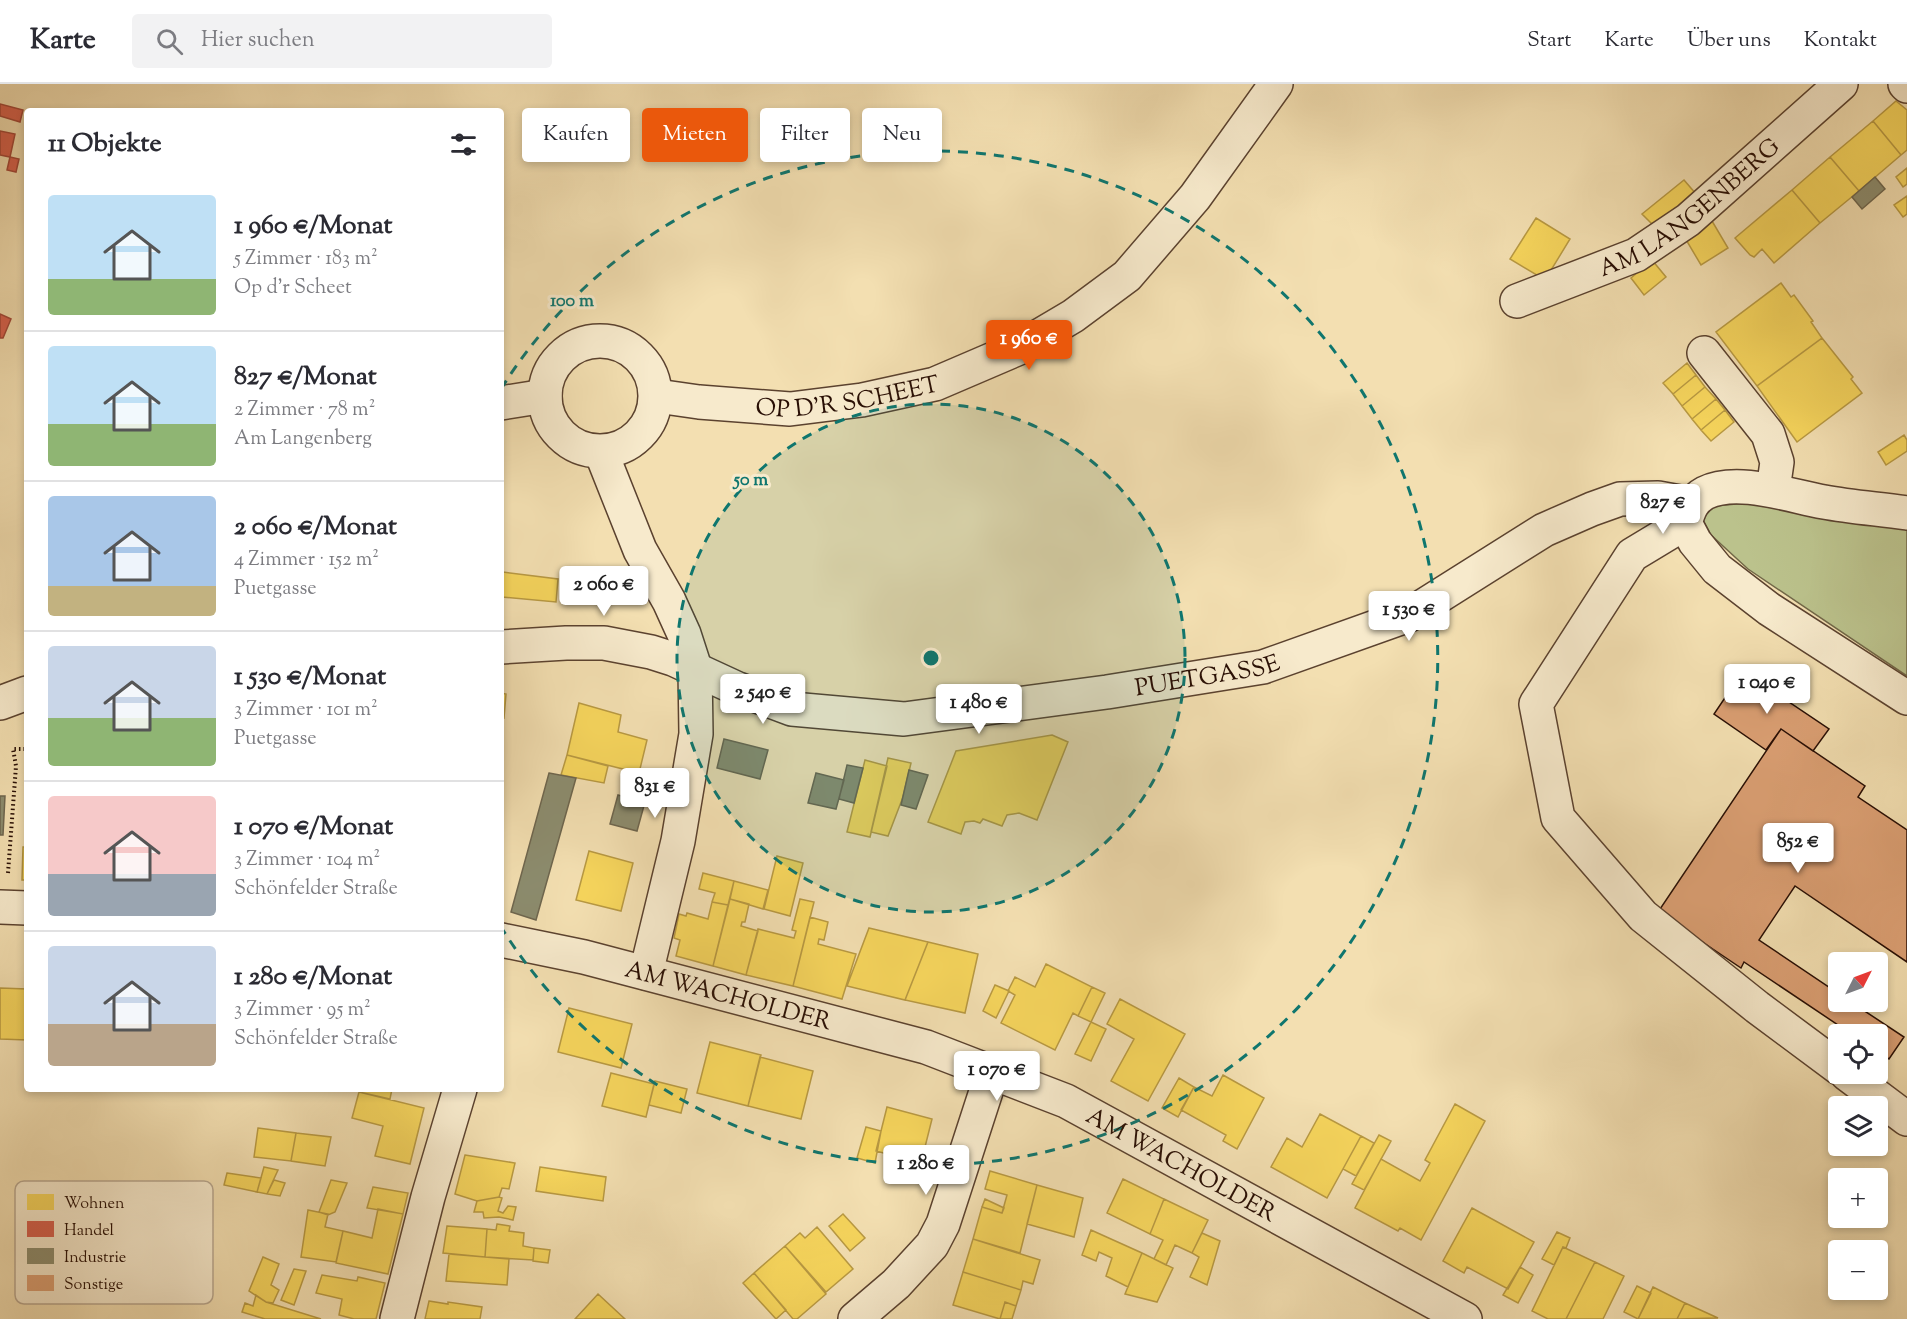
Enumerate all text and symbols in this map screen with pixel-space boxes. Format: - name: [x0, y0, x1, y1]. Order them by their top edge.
- search box: [132, 14, 552, 68]
- text: Karte: [30, 21, 96, 61]
- icon: search: [153, 25, 186, 58]
- text: Hier suchen: [201, 25, 315, 57]
- text: Start: [1527, 26, 1571, 56]
- text: Karte: [1604, 26, 1654, 56]
- text: Über uns: [1687, 26, 1771, 56]
- text: Kontakt: [1804, 26, 1877, 56]
- chip: Kaufen: [522, 108, 630, 162]
- chip: Mieten: [642, 108, 748, 162]
- chip: Filter: [760, 108, 850, 162]
- chip: Neu: [862, 108, 942, 162]
- text: 11 Objekte: [48, 126, 162, 163]
- icon: filters: [447, 128, 480, 161]
- street label: AM LANGENBERG: [1594, 131, 1788, 287]
- text: 1 960 €/Monat: [234, 208, 392, 245]
- icon: home: [96, 219, 168, 291]
- text: 5 Zimmer · 183 m²: [234, 245, 378, 274]
- text: Op d’r Scheet: [234, 274, 352, 303]
- text: 100 m: [550, 289, 594, 315]
- pin: 1 960 €: [974, 320, 1084, 371]
- text: 1 960 €: [1000, 325, 1058, 354]
- text: 827 €/Monat: [234, 359, 377, 396]
- street label: OP D’R SCHEET: [754, 369, 943, 428]
- icon: home: [96, 370, 168, 442]
- text: 2 Zimmer · 78 m²: [234, 396, 375, 425]
- text: Am Langenberg: [234, 425, 372, 454]
- text: 50 m: [732, 468, 768, 494]
- pin: 827 €: [1621, 484, 1705, 535]
- text: 827 €: [1640, 489, 1686, 518]
- text: 2 060 €/Monat: [234, 509, 397, 546]
- icon: home: [96, 520, 168, 592]
- text: 4 Zimmer · 152 m²: [234, 546, 379, 575]
- pin: 2 060 €: [549, 566, 659, 617]
- text: 2 060 €: [573, 571, 635, 600]
- text: Puetgasse: [234, 575, 317, 604]
- pin: 1 530 €: [1354, 591, 1464, 642]
- text: 1 530 €: [1383, 596, 1435, 625]
- street label: PUETGASSE: [1133, 647, 1286, 706]
- centre of rings: [921, 648, 941, 668]
- text: 1 530 €/Monat: [234, 659, 386, 696]
- pin: 1 040 €: [1712, 664, 1822, 715]
- text: 1 040 €: [1738, 669, 1796, 698]
- icon: home: [96, 670, 168, 742]
- pin: 2 540 €: [708, 674, 818, 725]
- text: 2 540 €: [734, 679, 792, 708]
- pin: 1 480 €: [924, 684, 1034, 735]
- text: 1 480 €: [950, 689, 1008, 718]
- text: 3 Zimmer · 101 m²: [234, 696, 378, 725]
- text: Puetgasse: [234, 725, 317, 754]
- pin: 831 €: [613, 768, 697, 819]
- text: 831 €: [634, 773, 676, 802]
- text: 1 070 €/Monat: [234, 809, 393, 846]
- icon: home: [96, 820, 168, 892]
- pin: 852 €: [1756, 823, 1840, 874]
- text: 852 €: [1777, 828, 1819, 857]
- text: 3 Zimmer · 104 m²: [234, 846, 380, 875]
- text: Schönfelder Straße: [234, 875, 398, 904]
- north arrow: [1828, 952, 1888, 1012]
- map controls: [1828, 952, 1888, 1300]
- street label: AM WACHOLDER: [621, 953, 836, 1041]
- text: 1 280 €/Monat: [234, 959, 392, 996]
- icon: home: [96, 970, 168, 1042]
- text: 3 Zimmer · 95 m²: [234, 996, 371, 1025]
- button: locate: [1828, 1024, 1888, 1084]
- text: Schönfelder Straße: [234, 1025, 398, 1054]
- pin: 1 070 €: [942, 1051, 1052, 1102]
- text: 1 070 €: [968, 1056, 1026, 1085]
- button: layers: [1828, 1096, 1888, 1156]
- street label: AM WACHOLDER: [1079, 1100, 1283, 1232]
- pin: 1 280 €: [871, 1145, 981, 1196]
- text: 1 280 €: [897, 1150, 955, 1179]
- button: +: [1828, 1168, 1888, 1228]
- legend: [15, 1181, 213, 1304]
- text: Wohnen: [64, 1193, 125, 1216]
- text: Handel: [64, 1220, 115, 1243]
- button: −: [1828, 1240, 1888, 1300]
- text: Industrie: [64, 1247, 126, 1270]
- text: Sonstige: [64, 1274, 123, 1297]

